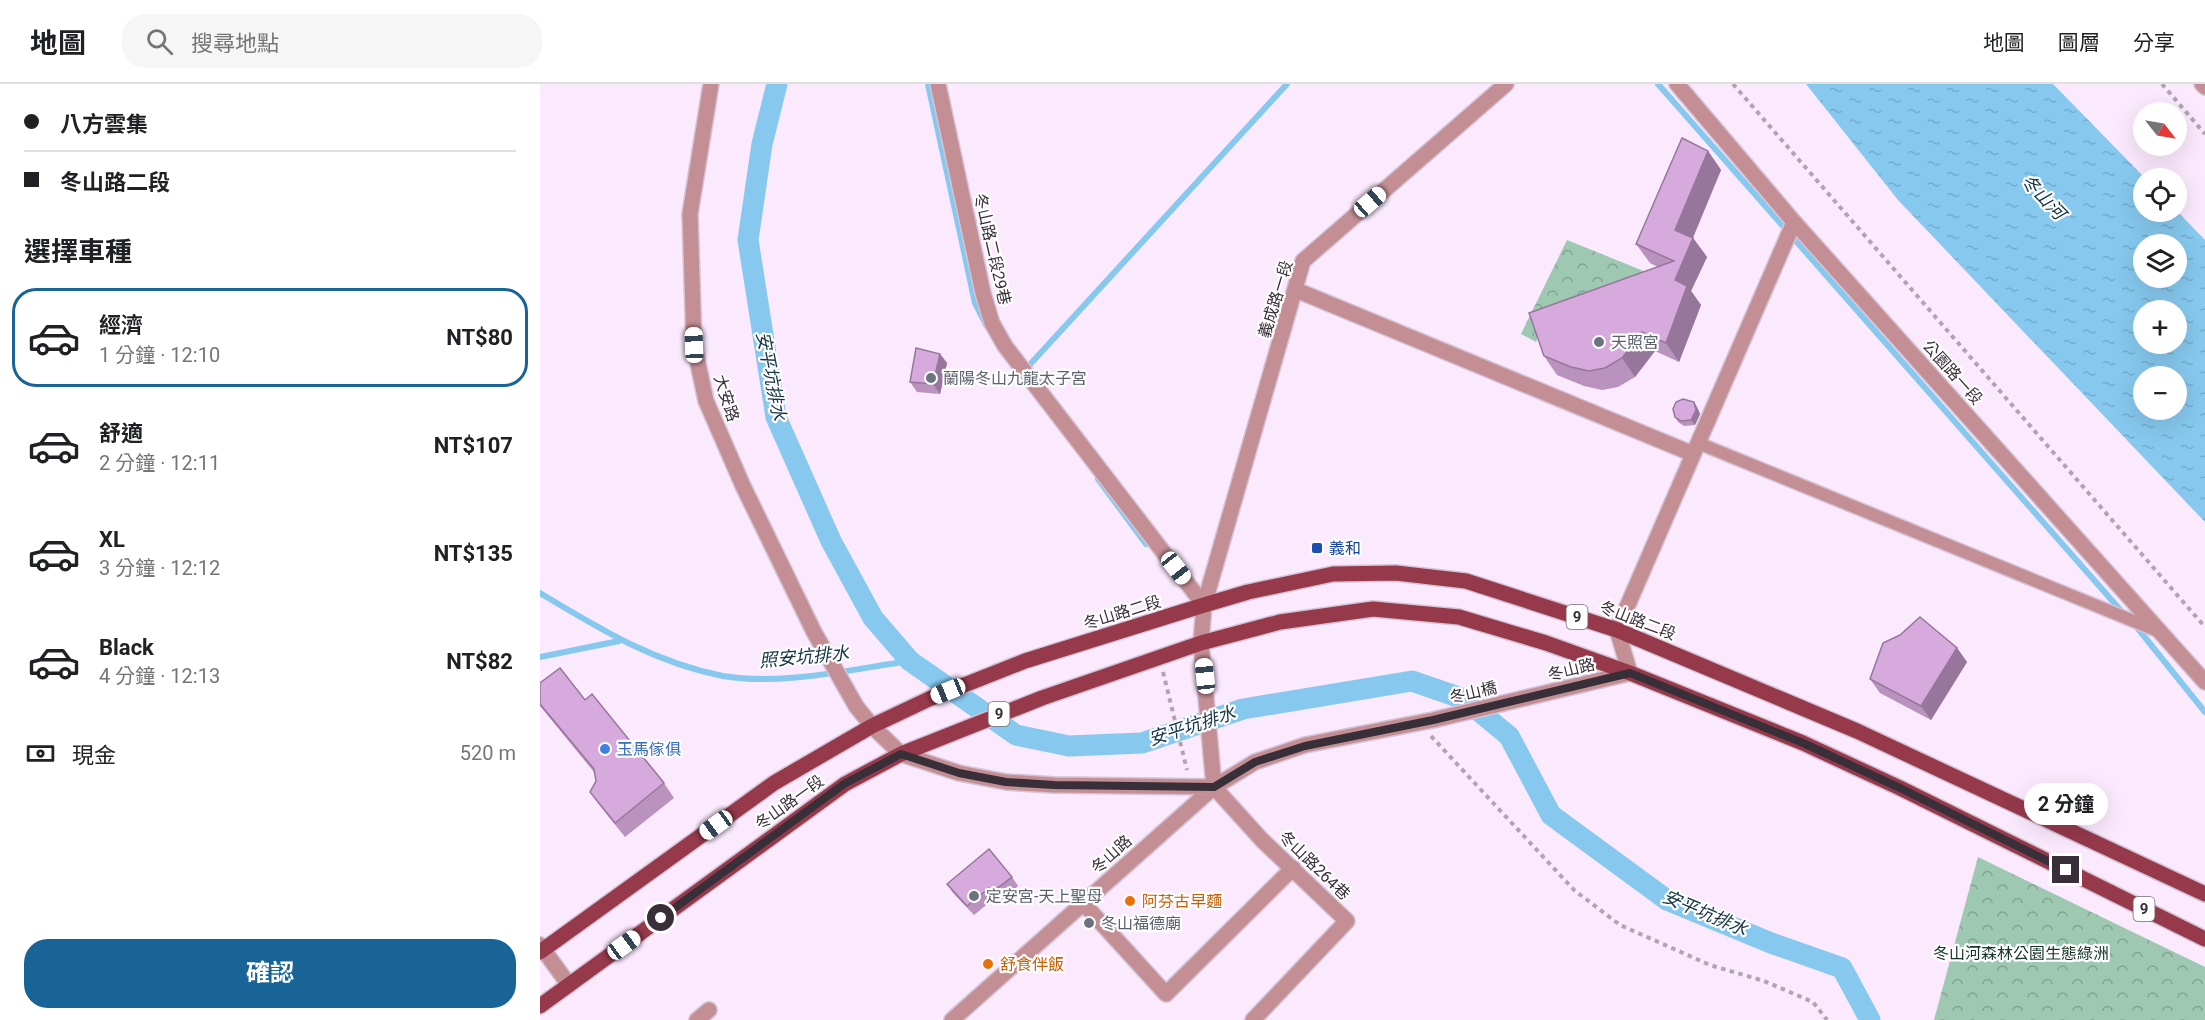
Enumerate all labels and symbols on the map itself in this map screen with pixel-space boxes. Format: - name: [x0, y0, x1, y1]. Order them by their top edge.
- north arrow: [2133, 102, 2187, 156]
- water label: 冬山河: [2017, 170, 2072, 226]
- car: [1351, 183, 1389, 221]
- street label: 冬山路二段29巷: [970, 191, 1015, 307]
- street label: 義成路一段: [1255, 258, 1296, 340]
- car: [684, 327, 704, 363]
- water label: 安平坑排水: [753, 330, 791, 423]
- place label: 天照宮: [1611, 333, 1659, 352]
- marker: 天照宮: [1592, 335, 1606, 349]
- street label: 公園路一段: [1919, 336, 1986, 408]
- place label: 蘭陽冬山九龍太子宮: [943, 369, 1087, 388]
- marker: 蘭陽冬山九龍太子宮: [924, 371, 938, 385]
- street label: 大安路: [710, 372, 743, 424]
- place label: 義和: [1329, 539, 1361, 558]
- marker: 義和: [1310, 541, 1324, 555]
- car: [1158, 548, 1194, 588]
- street label: 冬山路二段: [1081, 592, 1163, 633]
- street label: 冬山路二段: [1597, 597, 1679, 644]
- road number: 9: [1566, 605, 1588, 629]
- water label: 照安坑排水: [758, 642, 851, 671]
- street label: 冬山路: [1546, 654, 1597, 685]
- car: [1194, 657, 1216, 695]
- car: [928, 676, 968, 706]
- street label: 冬山橋: [1448, 678, 1499, 707]
- water label: 安平坑排水: [1146, 701, 1239, 749]
- road number: 9: [988, 702, 1010, 726]
- place label: 玉馬傢俱: [617, 740, 681, 759]
- marker: 玉馬傢俱: [598, 742, 612, 756]
- street label: 冬山路一段: [751, 771, 827, 834]
- callout: 2 分鐘: [2024, 783, 2108, 825]
- car: [696, 807, 736, 843]
- street label: 冬山路264巷: [1275, 827, 1354, 904]
- street label: 冬山路: [1087, 831, 1136, 877]
- route end: [2052, 856, 2079, 883]
- water label: 安平坑排水: [1660, 885, 1752, 940]
- place label: 定安宮-天上聖母: [986, 887, 1102, 906]
- marker: 定安宮-天上聖母: [967, 889, 981, 903]
- place label: 阿芬古早麵: [1142, 892, 1222, 911]
- marker: 阿芬古早麵: [1123, 894, 1137, 908]
- road number: 9: [2134, 897, 2154, 921]
- route start: [647, 904, 674, 931]
- place label: 冬山福德廟: [1101, 914, 1181, 933]
- marker: 冬山福德廟: [1082, 916, 1096, 930]
- car: [604, 927, 644, 963]
- park label: 冬山河森林公園生態綠洲: [1933, 944, 2109, 963]
- place label: 舒食伴飯: [1000, 955, 1064, 974]
- marker: 舒食伴飯: [981, 957, 995, 971]

